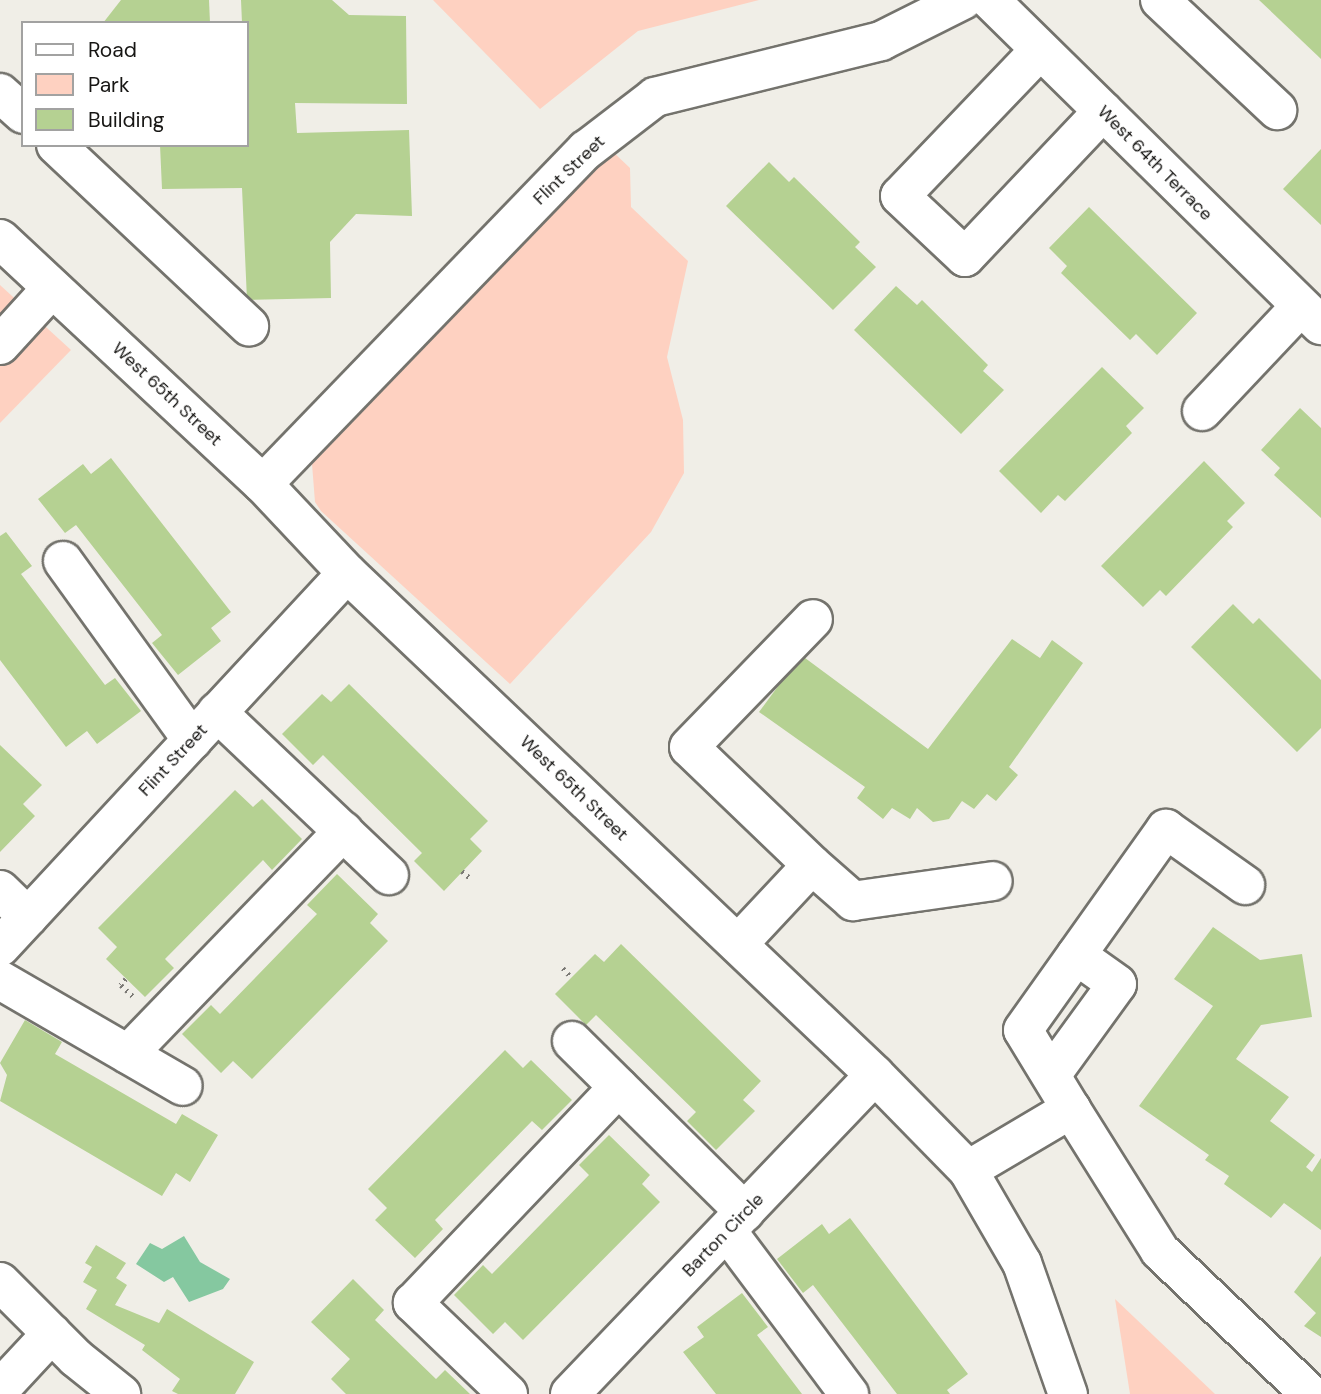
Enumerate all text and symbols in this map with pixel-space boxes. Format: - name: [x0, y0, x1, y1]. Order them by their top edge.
- legend: [21, 21, 248, 147]
- text: Road: [88, 36, 137, 64]
- text: Park: [88, 71, 129, 99]
- street label: West 64th Terrace: [1093, 101, 1217, 225]
- text: Building: [88, 106, 164, 134]
- street label: Flint Street: [529, 131, 609, 209]
- street label: West 65th Street: [108, 338, 226, 450]
- street label: Flint Street: [134, 719, 212, 801]
- street label: West 65th Street: [515, 731, 633, 845]
- street label: Barton Circle: [678, 1189, 768, 1281]

